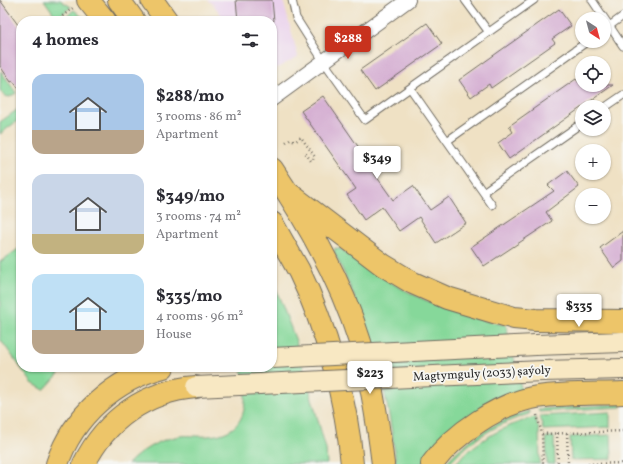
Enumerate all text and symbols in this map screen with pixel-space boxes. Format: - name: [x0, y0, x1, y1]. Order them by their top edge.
- north arrow: [575, 12, 611, 48]
- map controls: [575, 12, 611, 224]
- pin: $288: [324, 26, 372, 60]
- text: 4 homes: [32, 29, 99, 52]
- icon: filters: [239, 29, 261, 51]
- text: $288: [334, 30, 362, 48]
- button: locate: [575, 56, 611, 92]
- text: $288/mo: [156, 85, 224, 108]
- icon: home: [64, 90, 112, 138]
- button: layers: [575, 100, 611, 136]
- text: 3 rooms · 86 m²: [156, 108, 241, 126]
- text: Apartment: [156, 126, 219, 144]
- button: +: [575, 144, 611, 180]
- pin: $349: [353, 146, 401, 180]
- text: $349: [363, 150, 391, 168]
- text: $349/mo: [156, 185, 225, 208]
- button: −: [575, 188, 611, 224]
- icon: home: [64, 190, 112, 238]
- text: 3 rooms · 74 m²: [156, 208, 241, 226]
- text: Apartment: [156, 226, 219, 244]
- text: $335/mo: [156, 285, 222, 308]
- icon: home: [64, 290, 112, 338]
- pin: $335: [555, 294, 603, 328]
- text: $335: [566, 298, 592, 316]
- text: 4 rooms · 96 m²: [156, 308, 243, 326]
- text: House: [156, 326, 192, 344]
- pin: $223: [346, 361, 394, 395]
- street label: Magtymguly (2033) şaýoly: [413, 362, 552, 386]
- text: $223: [356, 365, 384, 383]

